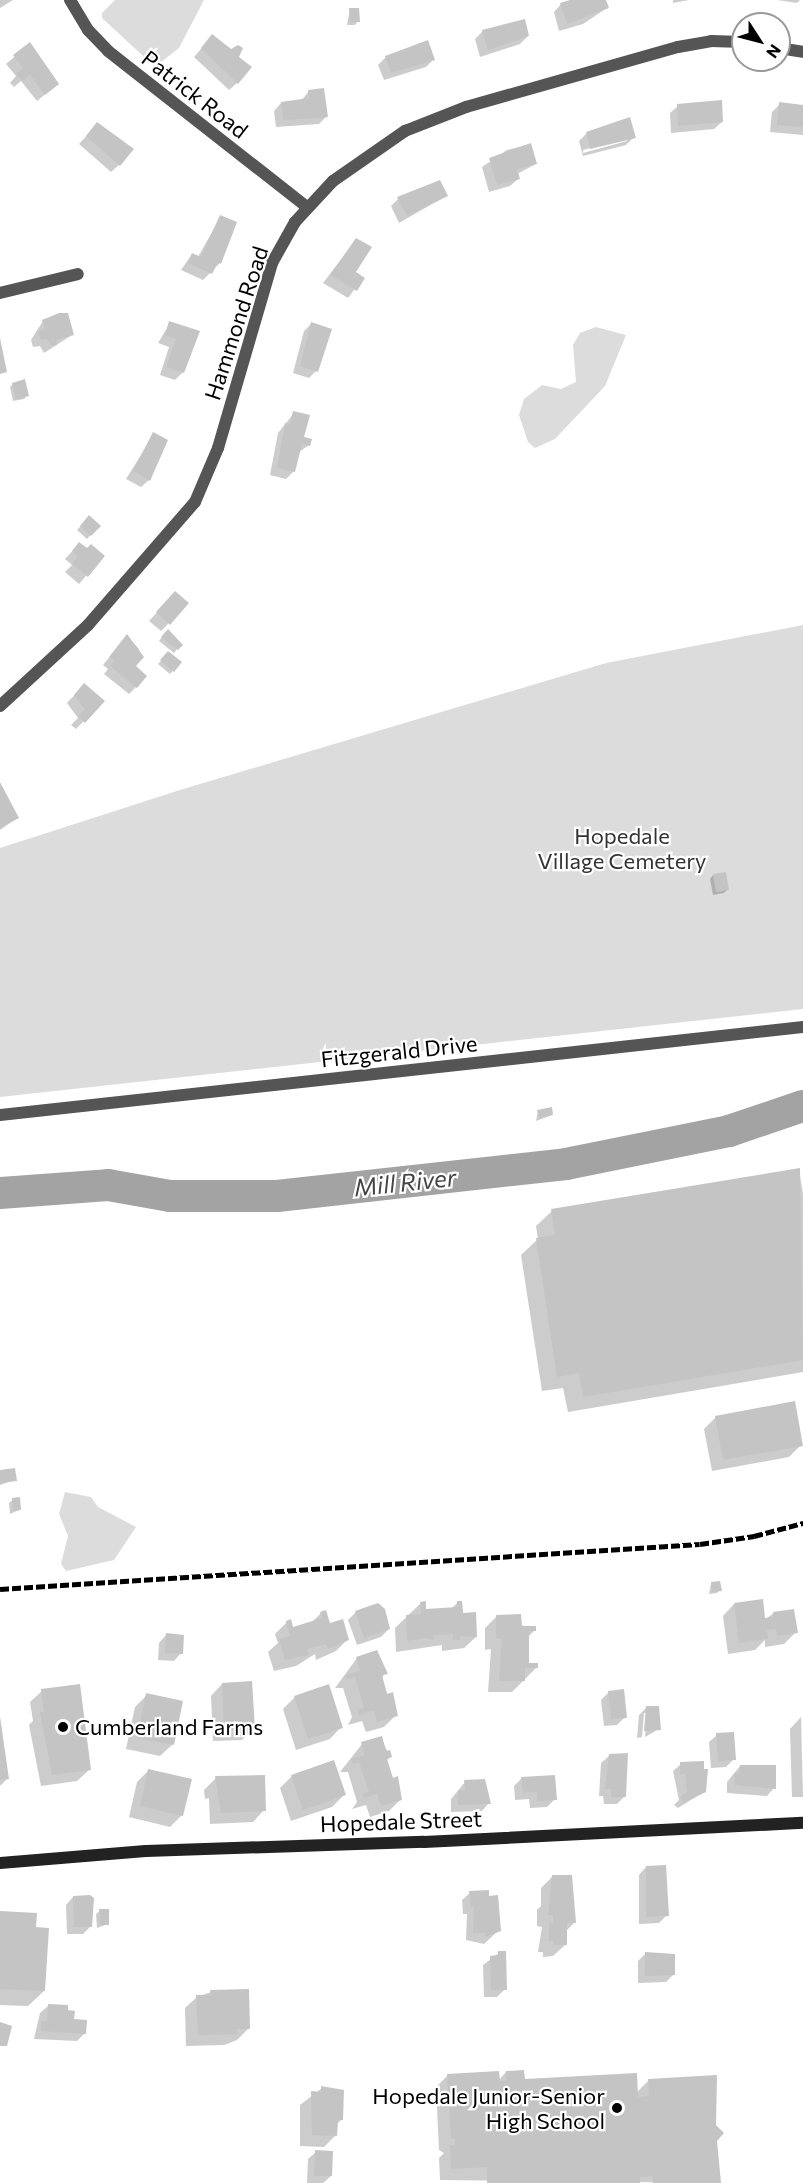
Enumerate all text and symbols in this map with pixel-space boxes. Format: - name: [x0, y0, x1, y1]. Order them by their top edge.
- north arrow: [731, 12, 791, 72]
- text: N: [763, 41, 786, 62]
- street label: Patrick Road: [137, 44, 253, 144]
- street label: Hammond Road: [199, 243, 273, 403]
- park label: Hopedale Village Cemetery: [538, 822, 706, 873]
- street label: Fitzgerald Drive: [319, 1030, 479, 1072]
- water label: Mill River: [353, 1162, 457, 1202]
- place label: Cumberland Farms: [75, 1714, 263, 1740]
- marker: Cumberland Farms: [56, 1720, 70, 1734]
- street label: Hopedale Street: [320, 1805, 482, 1837]
- place label: Hopedale Junior-Senior High School: [372, 2082, 605, 2134]
- marker: Hopedale Junior-Senior High School: [610, 2101, 624, 2115]

